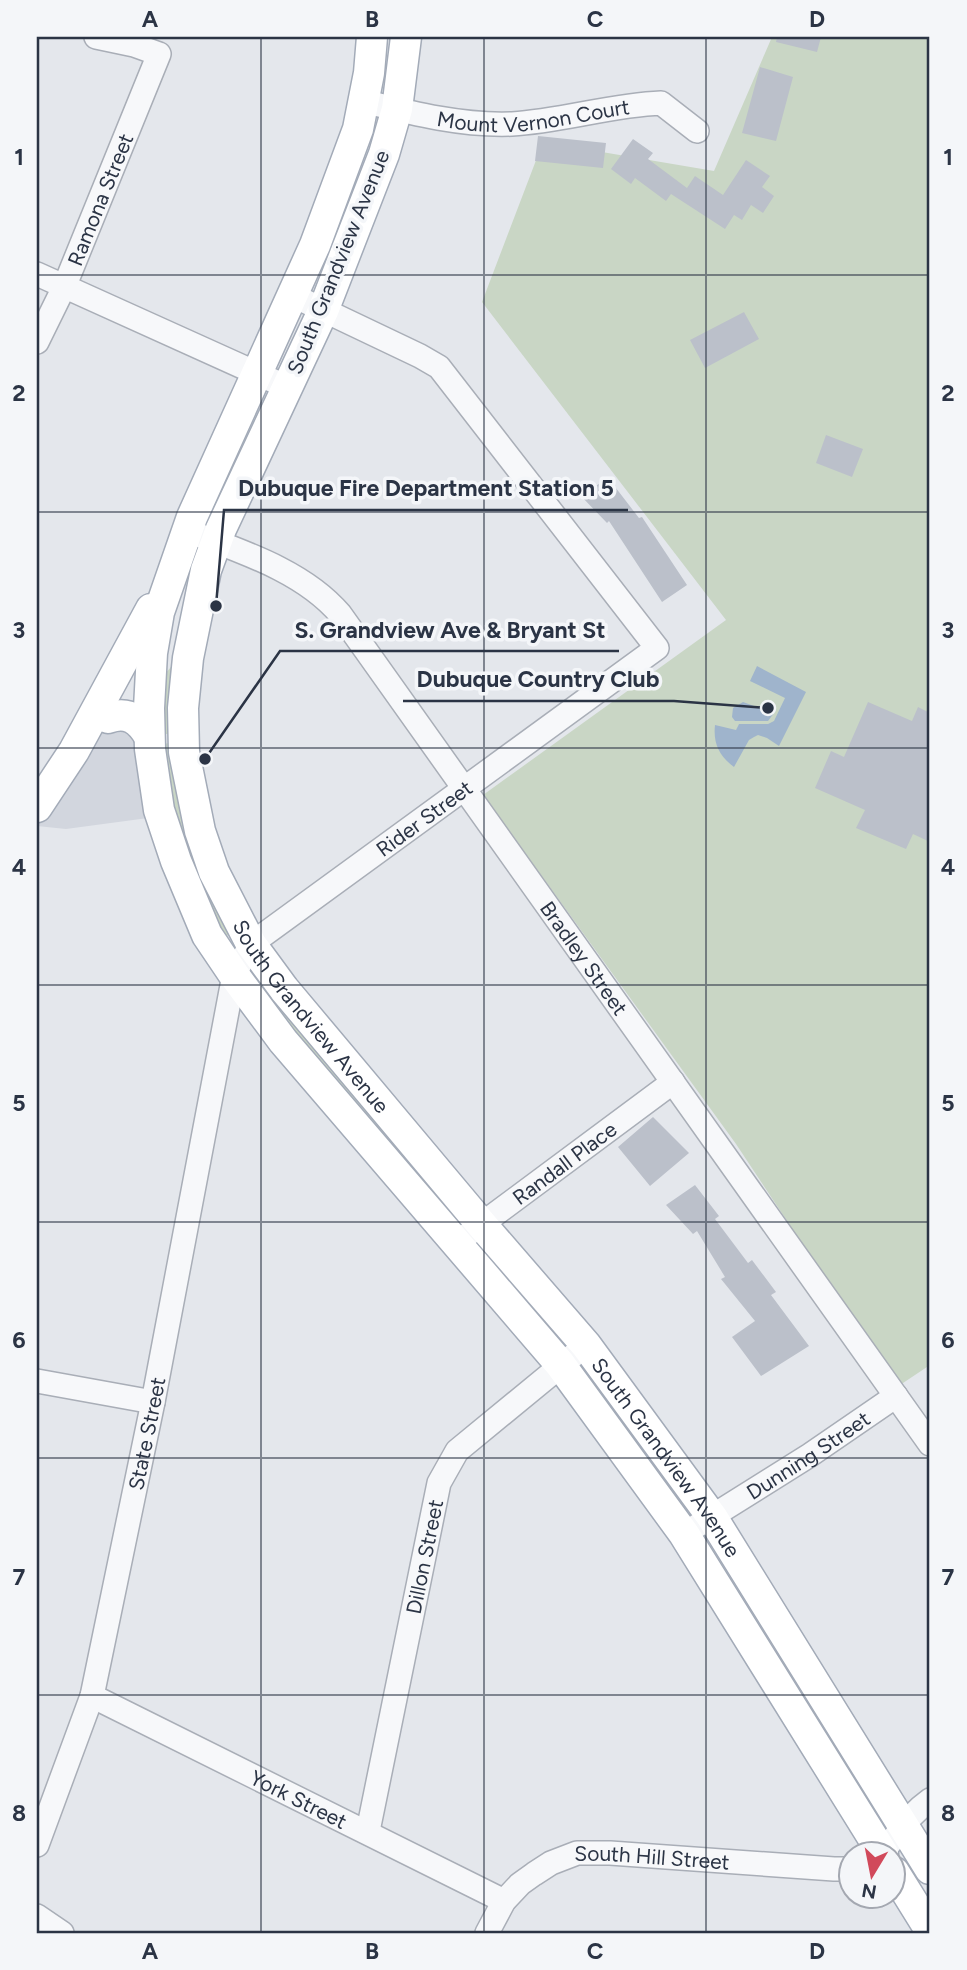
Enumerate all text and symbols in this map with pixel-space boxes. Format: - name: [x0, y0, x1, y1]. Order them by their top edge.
- text: A: [142, 5, 159, 33]
- text: B: [365, 5, 379, 33]
- text: C: [587, 5, 604, 33]
- text: D: [809, 5, 825, 33]
- street label: Mount Vernon Court: [435, 94, 631, 137]
- street label: Ramona Street: [62, 130, 138, 269]
- text: 1: [14, 143, 24, 171]
- text: 1: [943, 143, 953, 171]
- street label: South Grandview Avenue: [282, 146, 394, 378]
- text: 2: [12, 379, 26, 407]
- text: 2: [941, 379, 955, 407]
- callout: Dubuque Fire Department Station 5: [224, 466, 628, 510]
- text: Dubuque Fire Department Station 5: [238, 474, 614, 502]
- callout: S. Grandview Ave & Bryant St: [280, 607, 619, 651]
- text: 3: [13, 616, 25, 644]
- text: S. Grandview Ave & Bryant St: [294, 616, 606, 644]
- text: 3: [942, 616, 954, 644]
- callout: Dubuque Country Club: [403, 657, 674, 701]
- text: Dubuque Country Club: [417, 665, 660, 693]
- street label: Rider Street: [371, 775, 477, 861]
- text: 4: [12, 853, 26, 881]
- text: 4: [941, 853, 955, 881]
- street label: Bradley Street: [535, 896, 633, 1020]
- street label: South Grandview Avenue: [228, 915, 395, 1118]
- text: 5: [12, 1089, 26, 1117]
- text: 5: [941, 1089, 955, 1117]
- street label: Randall Place: [507, 1116, 621, 1210]
- text: 6: [12, 1326, 26, 1354]
- text: 6: [941, 1326, 955, 1354]
- street label: South Grandview Avenue: [587, 1353, 746, 1561]
- street label: State Street: [123, 1375, 170, 1492]
- street label: Dunning Street: [742, 1405, 874, 1504]
- street label: Dillon Street: [400, 1497, 448, 1616]
- text: 7: [13, 1563, 26, 1591]
- text: 7: [942, 1563, 955, 1591]
- street label: York Street: [246, 1764, 351, 1833]
- text: 8: [12, 1799, 26, 1827]
- text: 8: [941, 1799, 955, 1827]
- north arrow: [838, 1840, 908, 1910]
- street label: South Hill Street: [574, 1841, 731, 1874]
- text: N: [860, 1879, 878, 1904]
- text: A: [142, 1937, 159, 1965]
- text: B: [365, 1937, 379, 1965]
- text: C: [587, 1937, 604, 1965]
- text: D: [809, 1937, 825, 1965]

